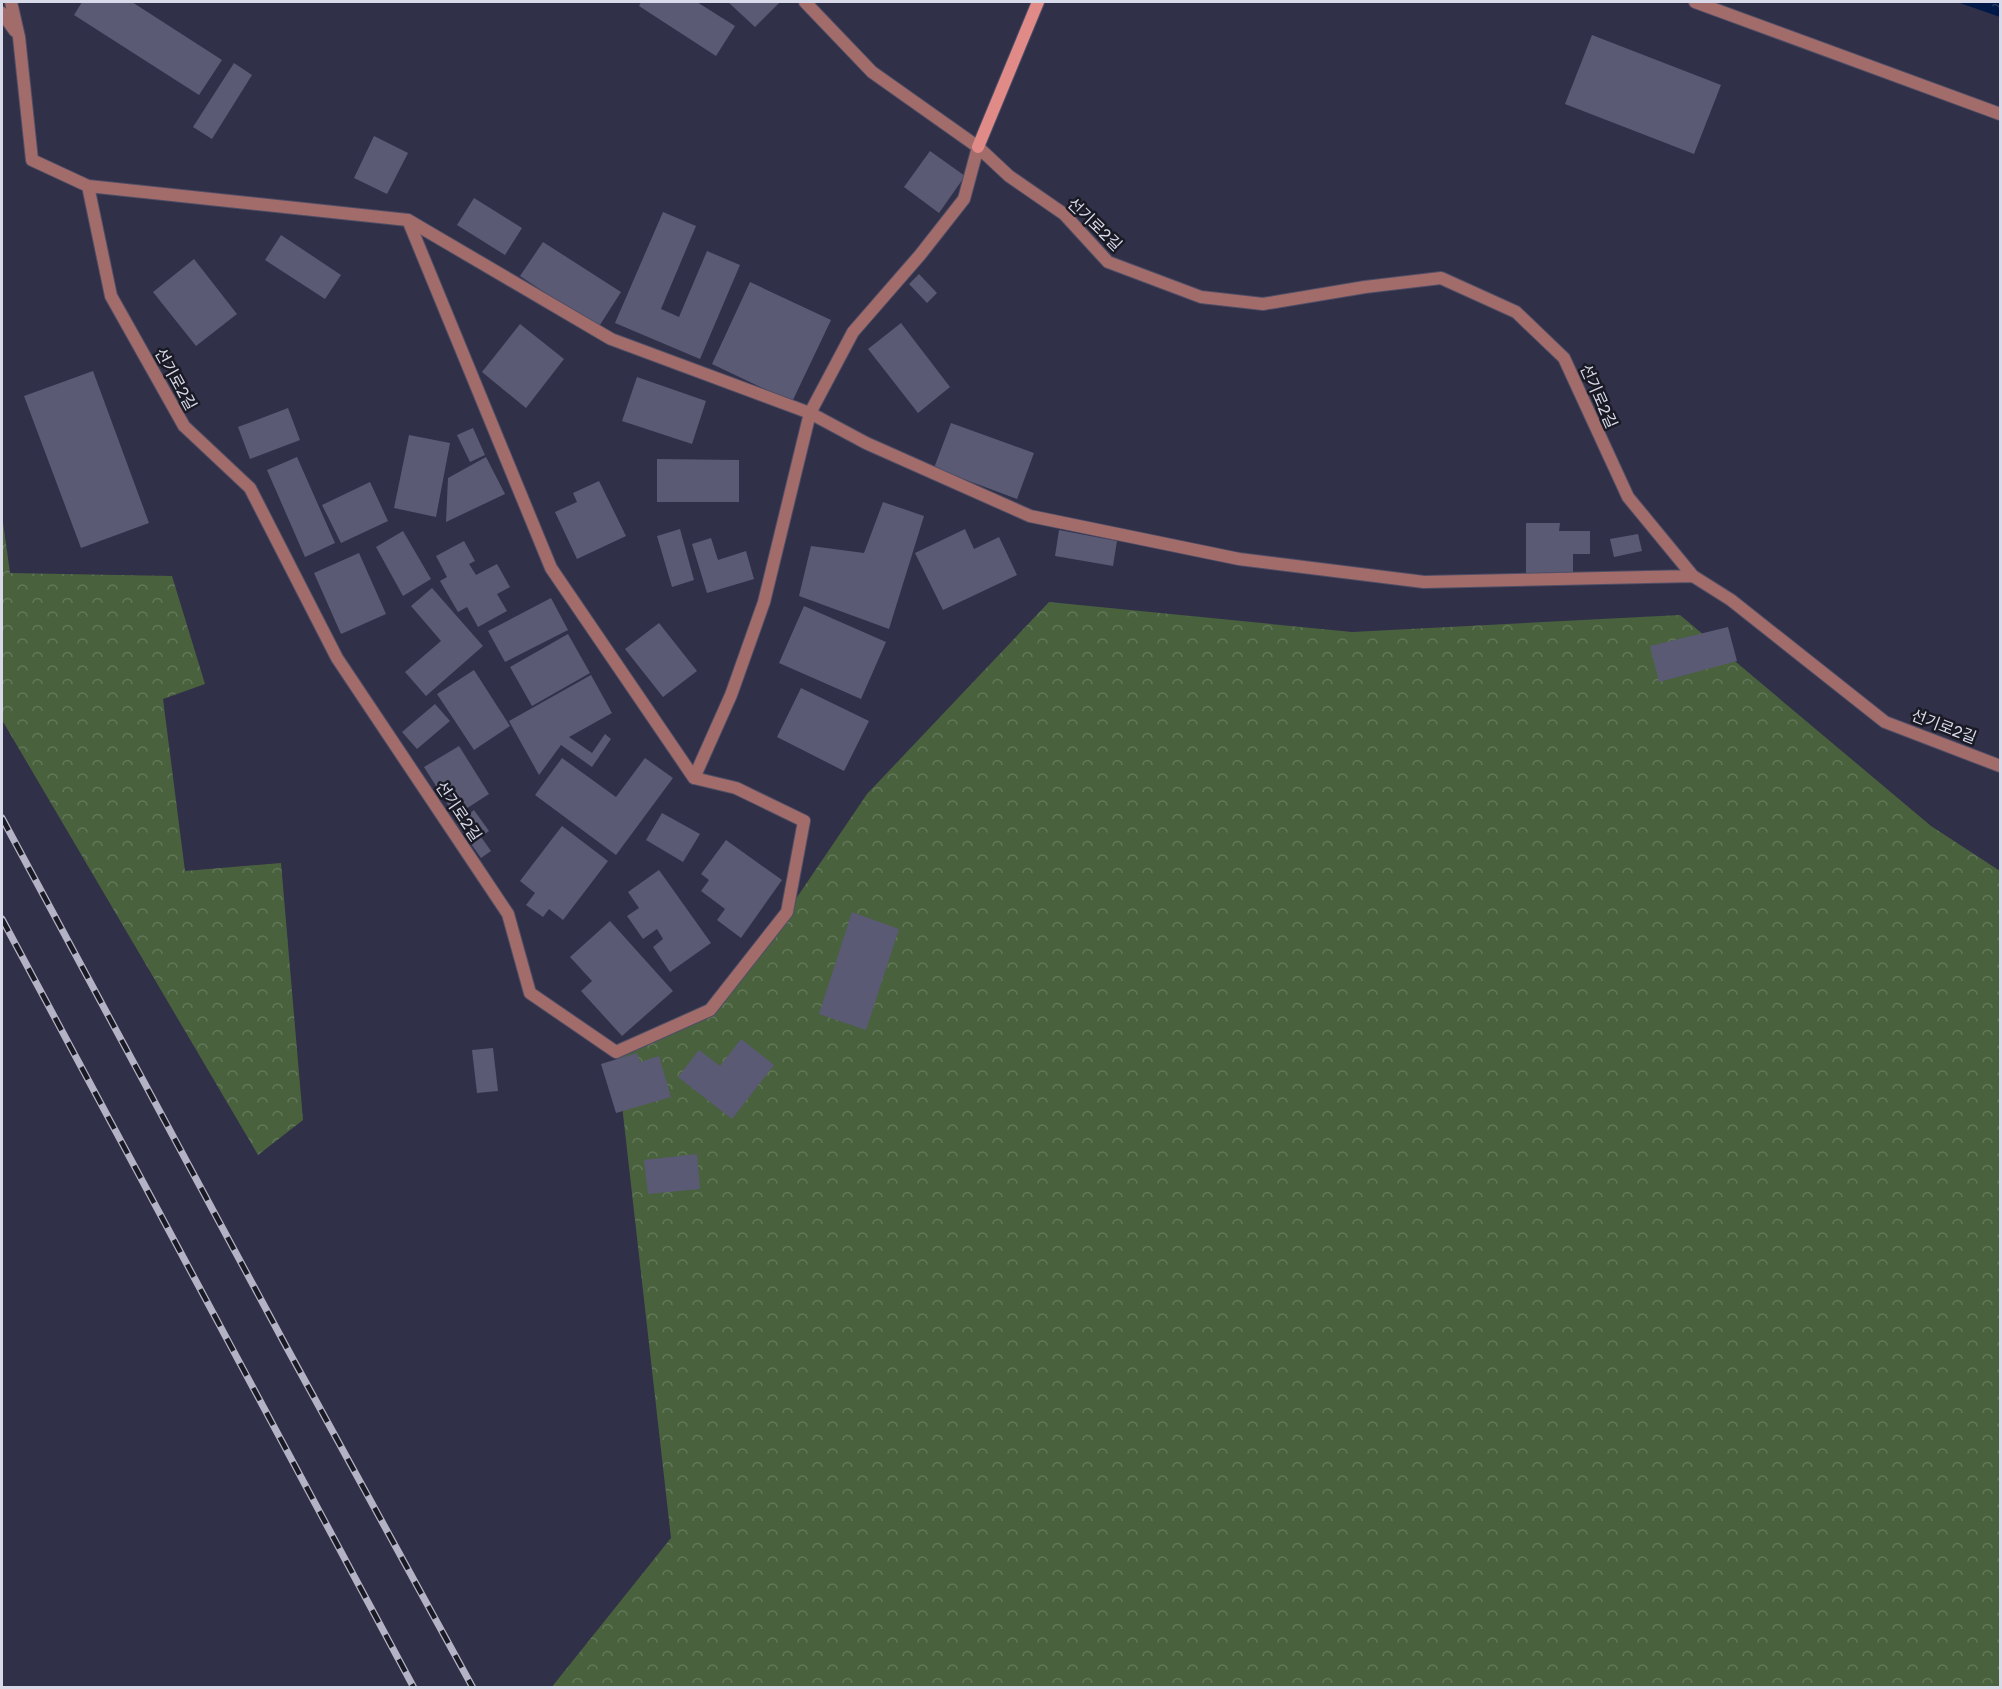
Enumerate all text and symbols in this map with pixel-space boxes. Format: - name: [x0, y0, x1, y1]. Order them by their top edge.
- street label: 선기로2길: [1064, 193, 1126, 255]
- street label: 선기로2길: [151, 344, 201, 414]
- street label: 선기로2길: [1576, 361, 1622, 431]
- street label: 선기로2길: [1909, 704, 1979, 748]
- street label: 선기로2길: [432, 777, 486, 845]

